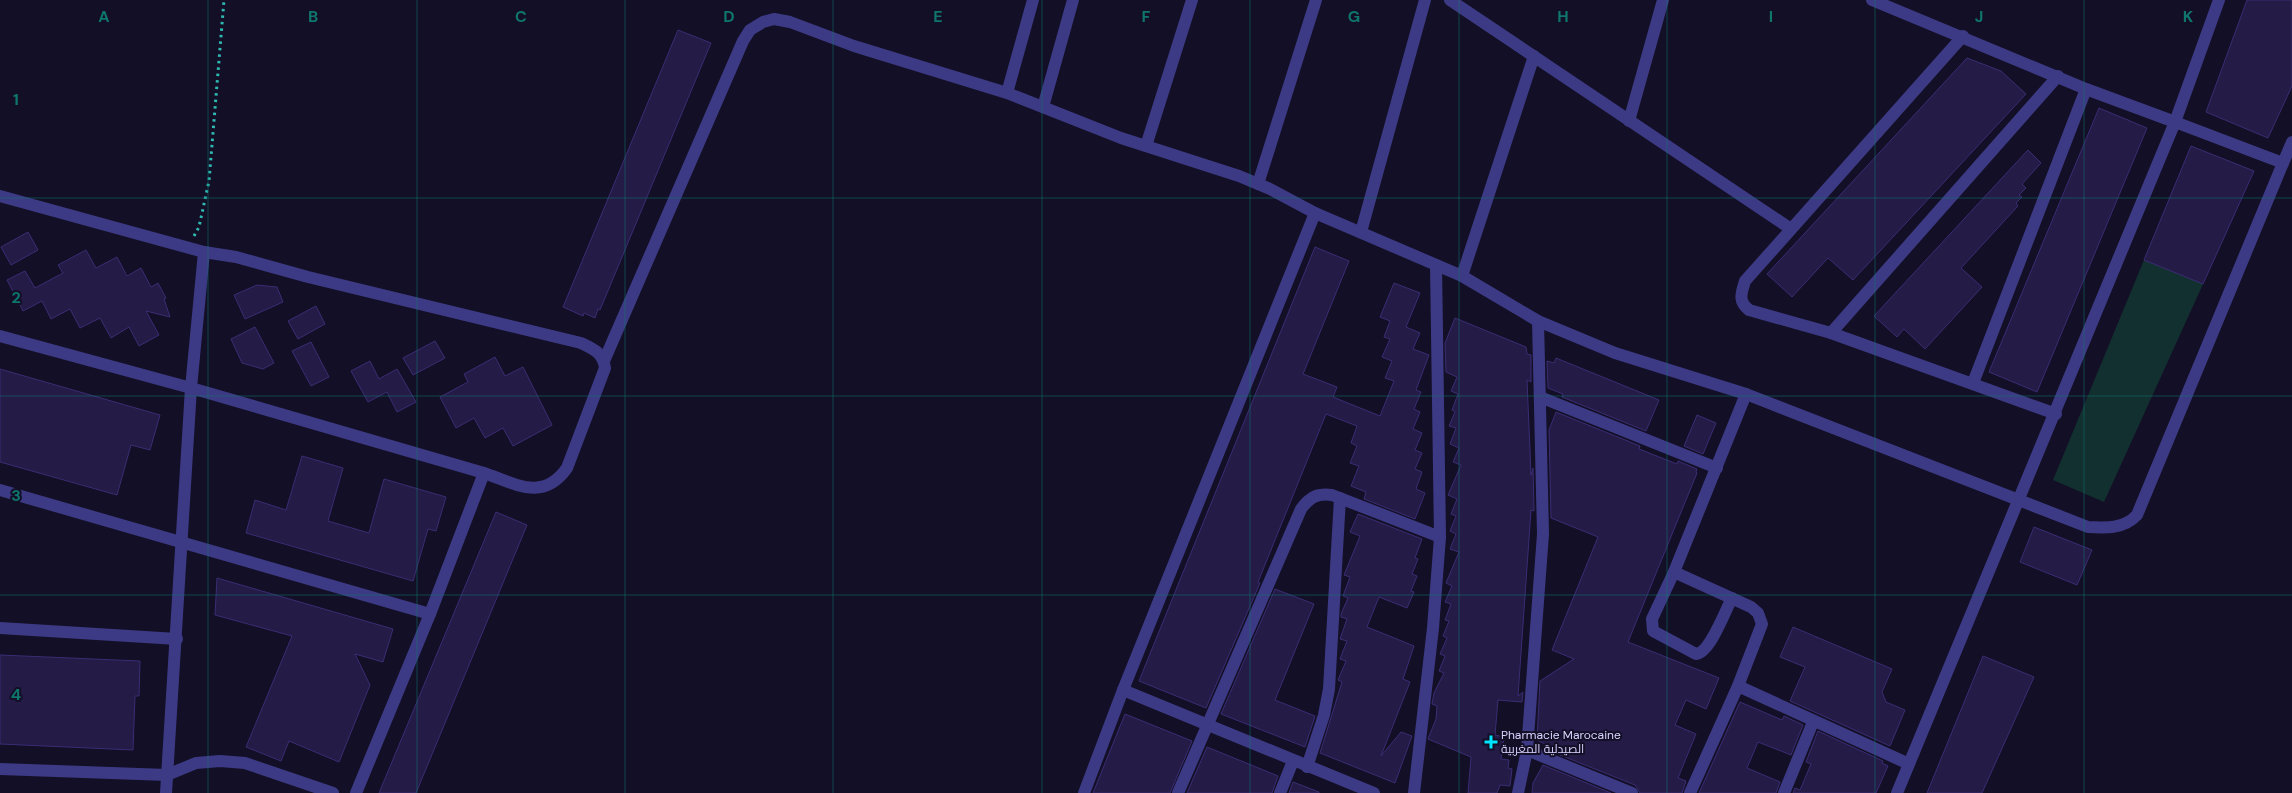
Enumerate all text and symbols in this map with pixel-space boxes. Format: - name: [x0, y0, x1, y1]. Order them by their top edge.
- text: A: [98, 6, 110, 27]
- text: B: [308, 6, 318, 27]
- text: C: [515, 6, 527, 27]
- text: D: [723, 6, 735, 27]
- text: E: [933, 6, 943, 27]
- text: F: [1142, 6, 1151, 27]
- text: G: [1348, 6, 1360, 27]
- text: H: [1557, 6, 1569, 27]
- text: I: [1769, 6, 1773, 27]
- text: J: [1975, 6, 1983, 27]
- text: K: [2183, 6, 2194, 27]
- text: 1: [13, 89, 19, 110]
- text: 2: [11, 287, 21, 308]
- text: 3: [11, 485, 21, 506]
- text: 4: [11, 684, 21, 705]
- place label: Pharmacie Marocaine الصيدلية المغربية: [1501, 727, 1621, 757]
- marker: Pharmacie Marocaine الصيدلية المغربية: [1485, 736, 1497, 748]

